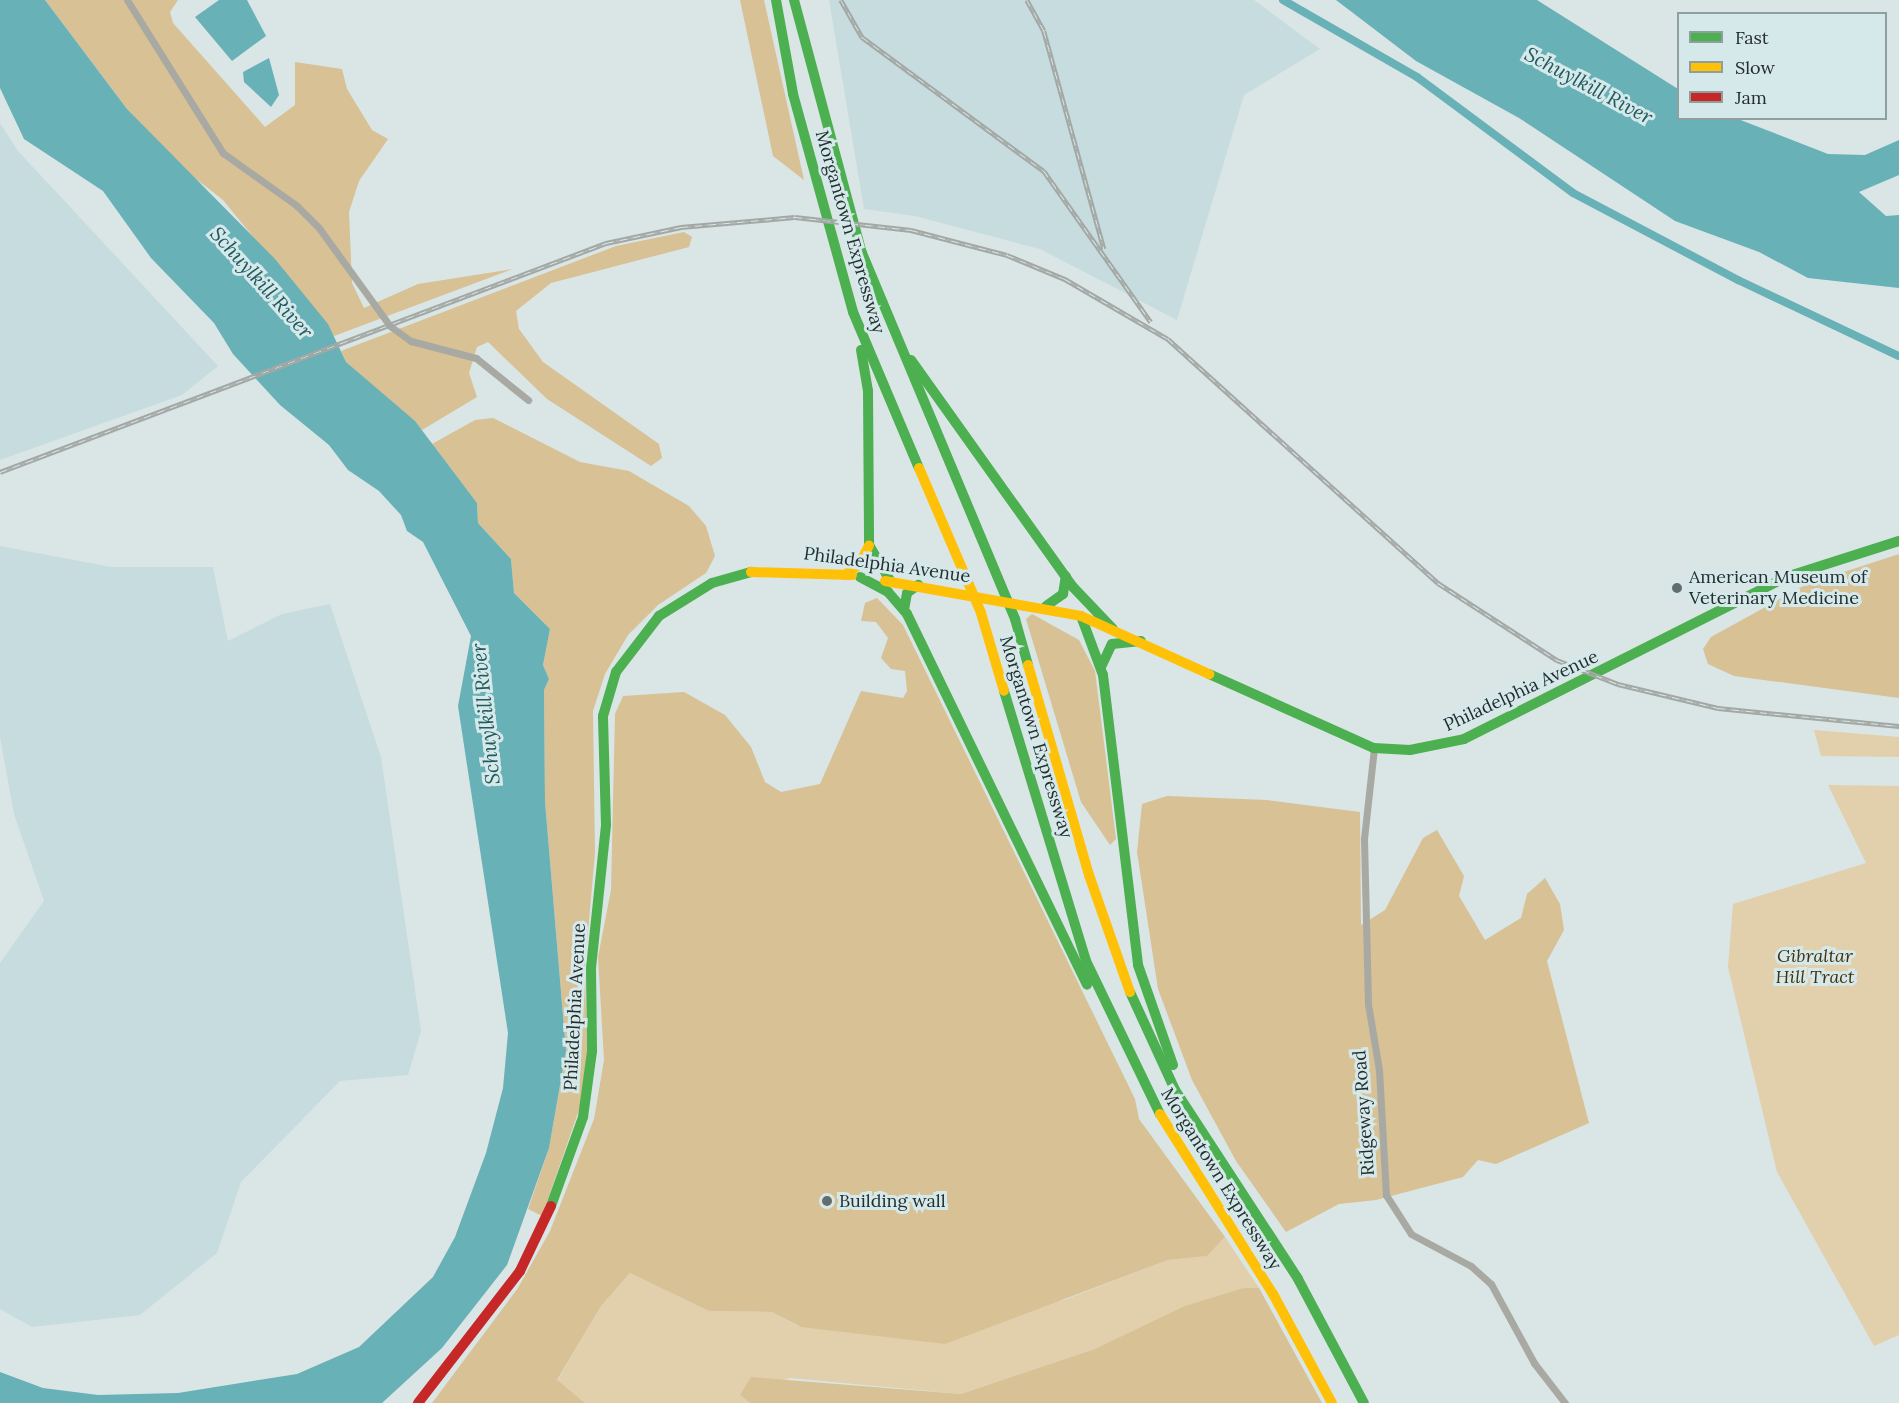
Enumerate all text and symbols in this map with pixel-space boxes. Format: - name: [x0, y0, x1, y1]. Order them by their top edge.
- legend: [1677, 12, 1887, 120]
- text: Fast: [1735, 26, 1769, 49]
- water label: Schuylkill River: [1521, 41, 1657, 129]
- text: Slow: [1735, 56, 1775, 79]
- text: Jam: [1735, 86, 1767, 109]
- street label: Morgantown Expressway: [811, 128, 889, 336]
- water label: Schuylkill River: [206, 221, 318, 343]
- street label: Philadelphia Avenue: [802, 543, 972, 587]
- place label: American Museum of Veterinary Medicine: [1689, 567, 1867, 610]
- marker: American Museum of Veterinary Medicine: [1670, 581, 1684, 595]
- street label: Morgantown Expressway: [995, 633, 1077, 841]
- water label: Schuylkill River: [466, 642, 504, 786]
- street label: Philadelphia Avenue: [1440, 646, 1602, 736]
- street label: Philadelphia Avenue: [560, 923, 590, 1091]
- park label: Gibraltar Hill Tract: [1776, 946, 1854, 988]
- street label: Ridgeway Road: [1349, 1049, 1379, 1177]
- street label: Morgantown Expressway: [1156, 1084, 1286, 1274]
- place label: Building wall: [839, 1190, 946, 1212]
- marker: Building wall: [820, 1194, 834, 1208]

